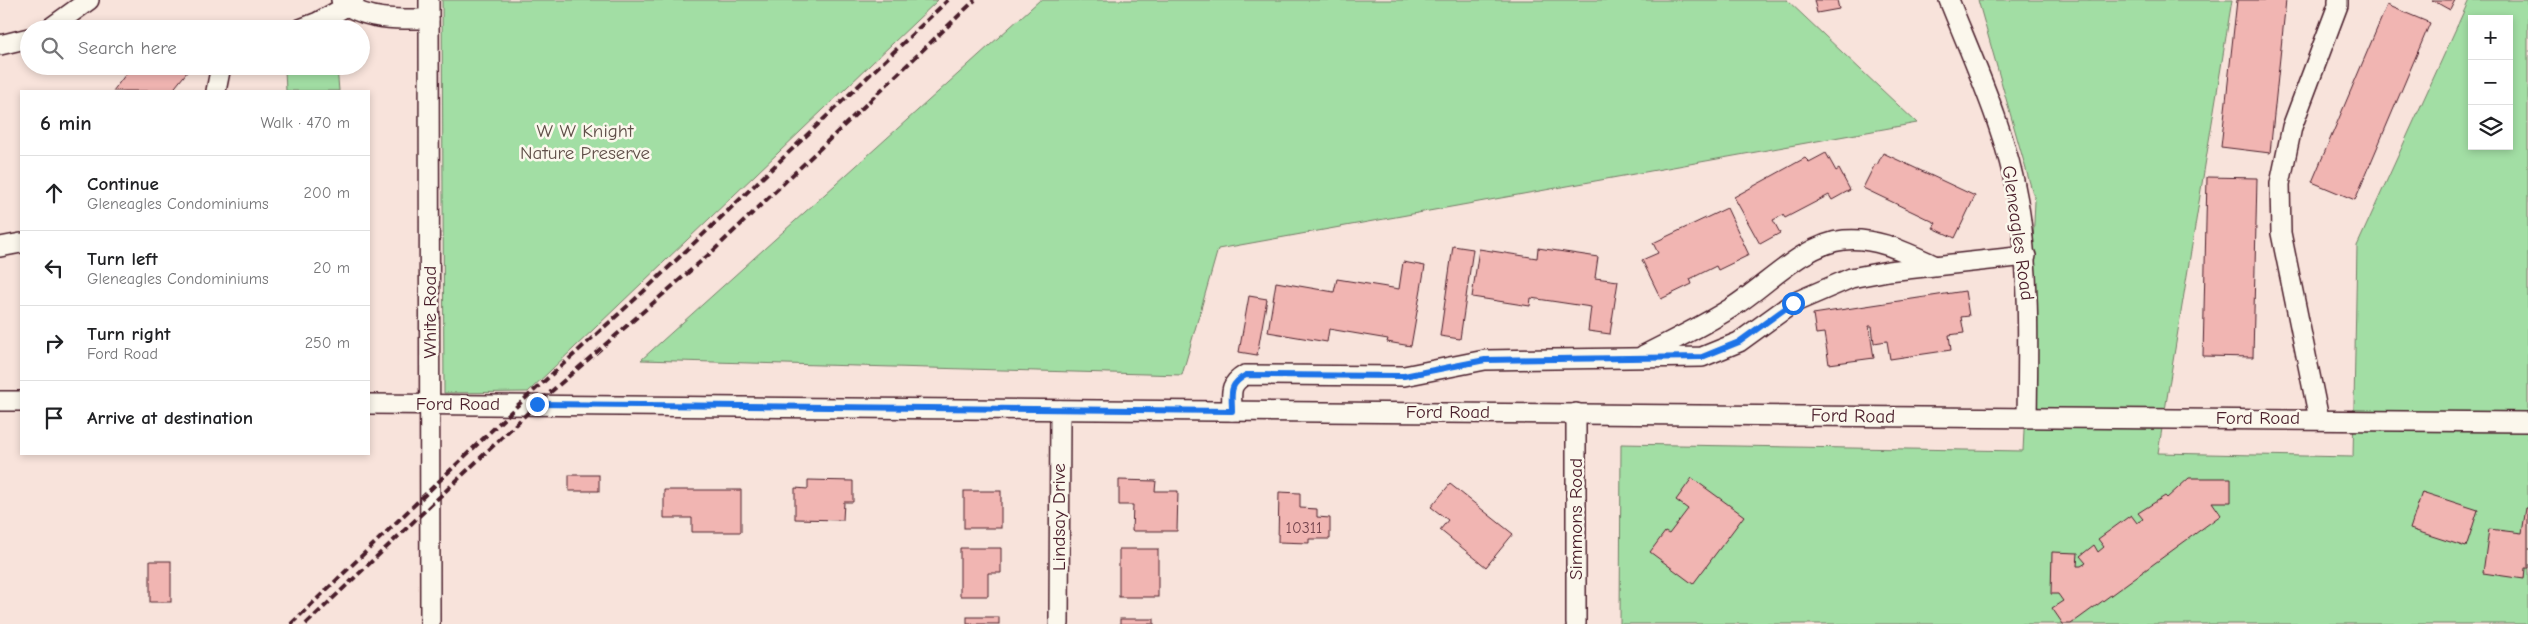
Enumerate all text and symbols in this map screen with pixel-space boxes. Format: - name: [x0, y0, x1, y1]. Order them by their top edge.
- map controls: [2468, 15, 2513, 150]
- button: +: [2468, 15, 2513, 60]
- search box: [20, 20, 370, 75]
- icon: search: [38, 34, 66, 62]
- text: Search here: [78, 37, 177, 59]
- button: −: [2468, 60, 2513, 105]
- button: layers: [2468, 105, 2513, 150]
- text: 6 min: [40, 111, 92, 135]
- text: Walk · 470 m: [261, 114, 350, 132]
- park label: W W Knight Nature Preserve: [520, 120, 650, 164]
- street label: Gleneagles Road: [1998, 164, 2038, 302]
- text: Continue: [87, 173, 159, 195]
- icon: ahead: [40, 179, 68, 207]
- text: 200 m: [304, 184, 350, 202]
- text: Gleneagles Condominiums: [87, 195, 269, 213]
- text: Turn left: [87, 248, 158, 270]
- icon: left: [40, 254, 68, 282]
- text: 20 m: [313, 259, 350, 277]
- street label: White Road: [419, 266, 441, 358]
- text: Gleneagles Condominiums: [87, 270, 269, 288]
- route start: [1782, 292, 1805, 315]
- text: Turn right: [87, 323, 171, 345]
- icon: right: [40, 329, 68, 357]
- text: 250 m: [305, 334, 350, 352]
- text: Ford Road: [87, 345, 158, 363]
- street label: Ford Road: [416, 393, 500, 415]
- route end: [526, 393, 549, 416]
- street label: Ford Road: [1406, 401, 1490, 423]
- icon: arrive: [40, 404, 68, 432]
- street label: Ford Road: [1811, 404, 1895, 428]
- text: Arrive at destination: [87, 407, 253, 429]
- street label: Ford Road: [2216, 407, 2300, 429]
- street label: Simmons Road: [1565, 458, 1587, 580]
- street label: Lindsay Drive: [1048, 463, 1070, 571]
- house number: 10311: [1286, 519, 1322, 537]

